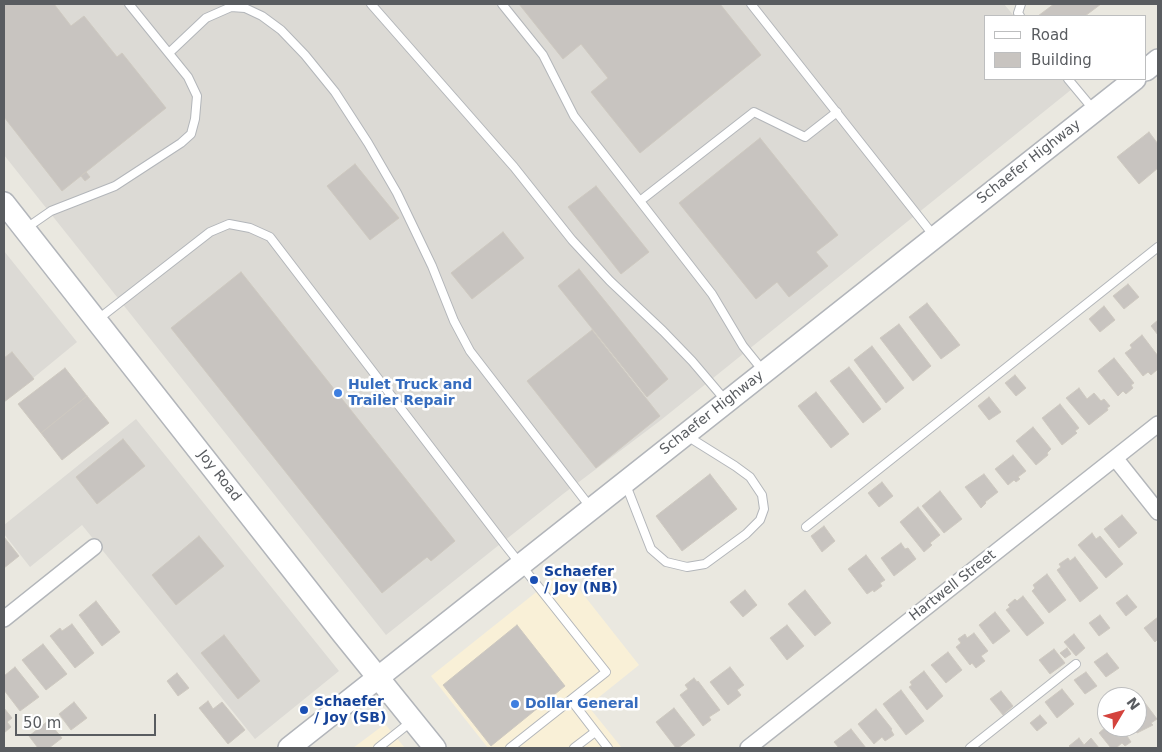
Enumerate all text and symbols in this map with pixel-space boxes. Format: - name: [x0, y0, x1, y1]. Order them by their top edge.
- legend: [984, 15, 1147, 80]
- text: Road: [1031, 26, 1069, 44]
- text: Building: [1031, 51, 1092, 69]
- street label: Schaefer Highway: [974, 116, 1084, 208]
- street label: Schaefer Highway: [657, 367, 767, 459]
- place label: Hulet Truck and Trailer Repair: [348, 377, 472, 410]
- marker: Hulet Truck and Trailer Repair: [332, 387, 344, 399]
- street label: Joy Road: [194, 447, 244, 505]
- street label: Hartwell Street: [906, 547, 1000, 625]
- place label: Schaefer / Joy (NB): [544, 564, 618, 596]
- marker: Schaefer / Joy (NB): [528, 574, 540, 586]
- north arrow: [1097, 687, 1147, 737]
- place label: Schaefer / Joy (SB): [314, 694, 386, 726]
- text: N: [1123, 694, 1143, 713]
- place label: Dollar General: [525, 696, 639, 712]
- marker: Dollar General: [509, 698, 521, 710]
- scale bar: [18, 704, 159, 736]
- marker: Schaefer / Joy (SB): [298, 704, 310, 716]
- text: 50 m: [23, 714, 61, 732]

